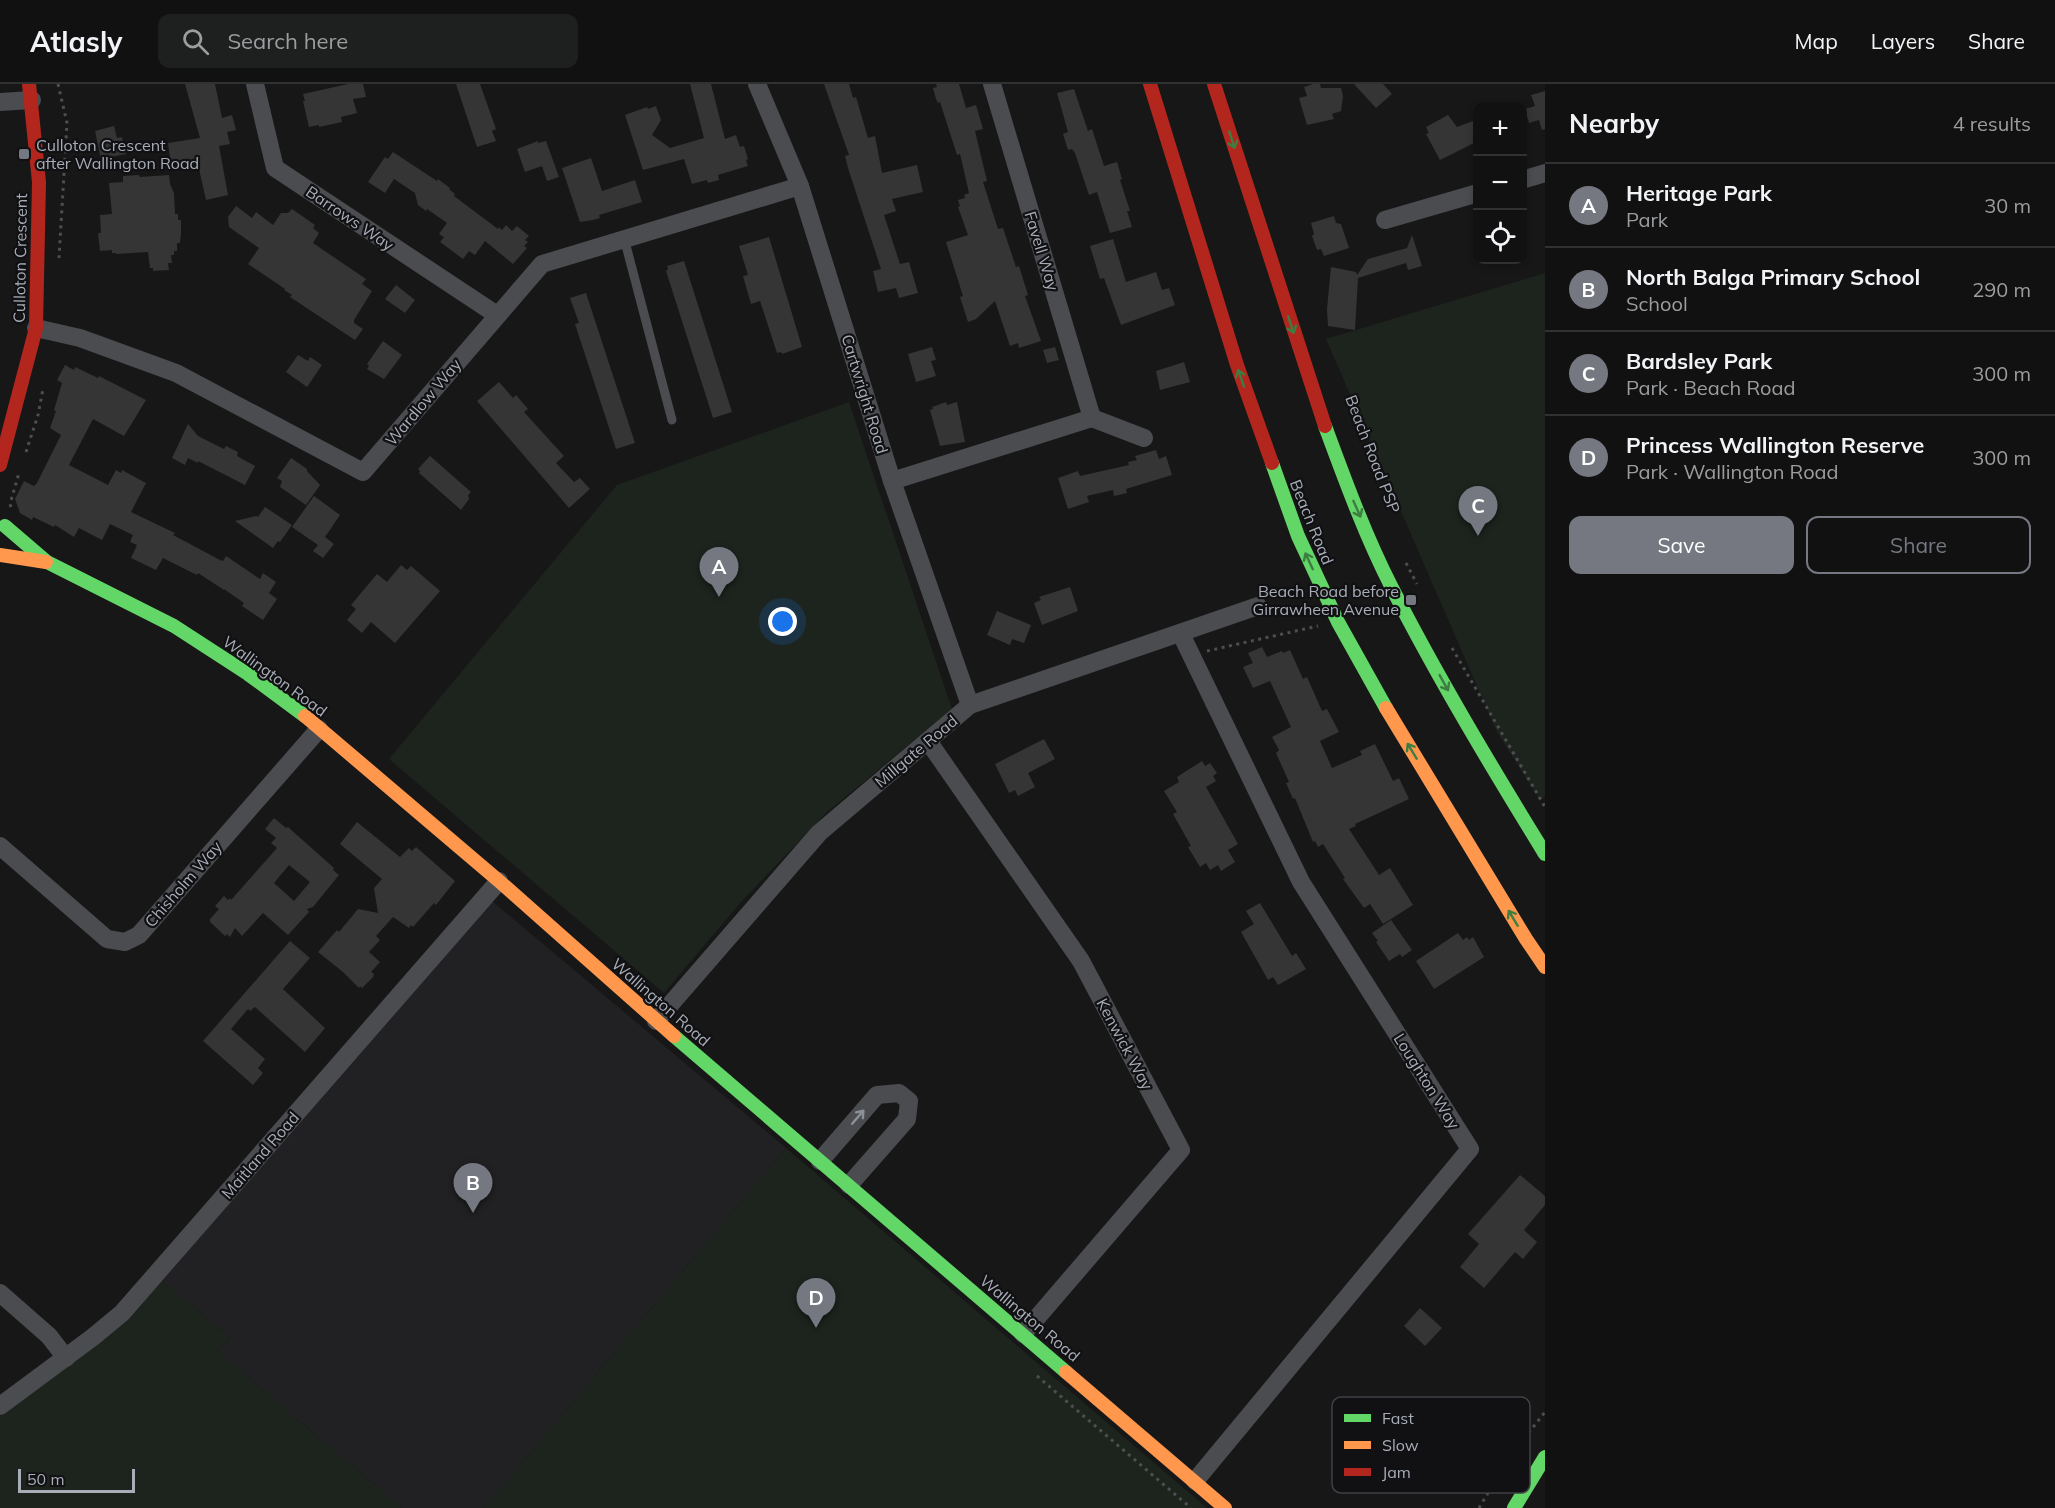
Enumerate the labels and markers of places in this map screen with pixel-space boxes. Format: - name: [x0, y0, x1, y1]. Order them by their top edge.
- place label: Culloton Crescent after Wallington Road: [36, 135, 199, 173]
- marker: Culloton Crescent after Wallington Road: [17, 147, 31, 161]
- pin: C: [1458, 486, 1498, 536]
- pin: A: [700, 548, 738, 597]
- place label: Beach Road before Girrawheen Avenue: [1252, 581, 1399, 619]
- marker: Beach Road before Girrawheen Avenue: [1404, 593, 1418, 607]
- pin: B: [454, 1164, 492, 1213]
- pin: D: [796, 1278, 836, 1328]

